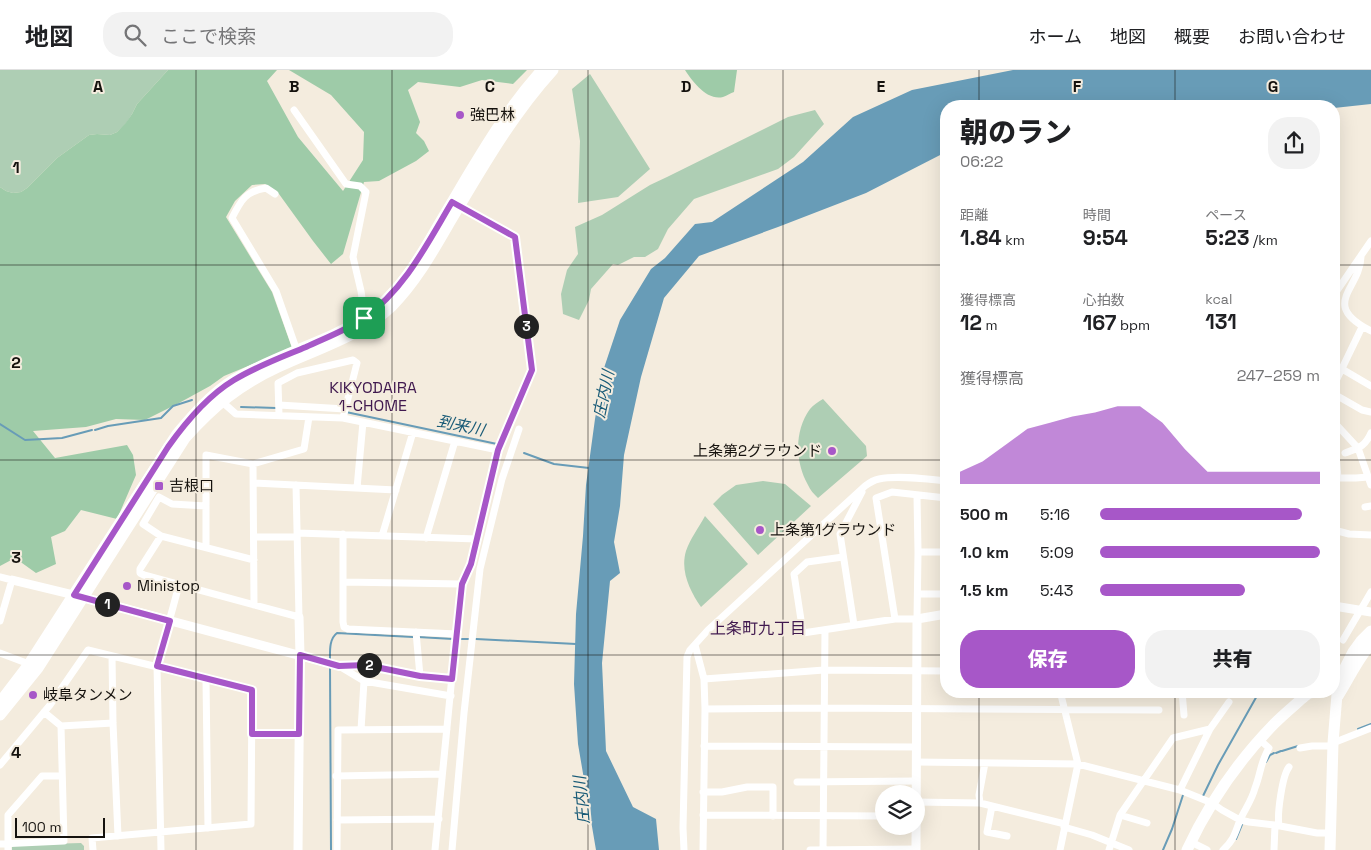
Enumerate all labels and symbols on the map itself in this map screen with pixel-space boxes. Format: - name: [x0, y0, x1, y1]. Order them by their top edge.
- text: A: [93, 76, 103, 97]
- text: B: [289, 76, 299, 97]
- text: C: [485, 76, 495, 97]
- text: D: [681, 76, 691, 97]
- text: E: [877, 76, 886, 97]
- text: F: [1073, 76, 1082, 97]
- text: G: [1268, 76, 1278, 97]
- place label: 強巴林: [470, 105, 515, 124]
- marker: 強巴林: [454, 109, 466, 121]
- text: 1: [12, 157, 20, 178]
- pin: [343, 297, 385, 339]
- pin: 3: [514, 314, 538, 338]
- text: 2: [11, 352, 21, 373]
- water label: 庄内川: [588, 366, 619, 420]
- district label: KIKYODAIRA 1-CHOME: [329, 377, 417, 416]
- water label: 到来川: [435, 410, 489, 441]
- place label: 上条第2グラウンド: [693, 441, 822, 460]
- marker: 上条第2グラウンド: [826, 445, 838, 457]
- place label: 吉根口: [169, 476, 214, 495]
- marker: 吉根口: [153, 480, 165, 492]
- place label: 上条第1グラウンド: [770, 520, 896, 539]
- marker: 上条第1グラウンド: [754, 524, 766, 536]
- text: 3: [11, 547, 21, 568]
- place label: Ministop: [137, 576, 200, 595]
- marker: Ministop: [121, 580, 133, 592]
- pin: 1: [94, 592, 120, 616]
- district label: 上条町九丁目: [710, 618, 806, 639]
- pin: 2: [356, 652, 382, 678]
- place label: 岐阜タンメン: [43, 685, 133, 704]
- marker: 岐阜タンメン: [27, 689, 39, 701]
- text: 4: [11, 742, 21, 763]
- water label: 庄内川: [569, 773, 594, 825]
- scale bar: [15, 815, 105, 838]

